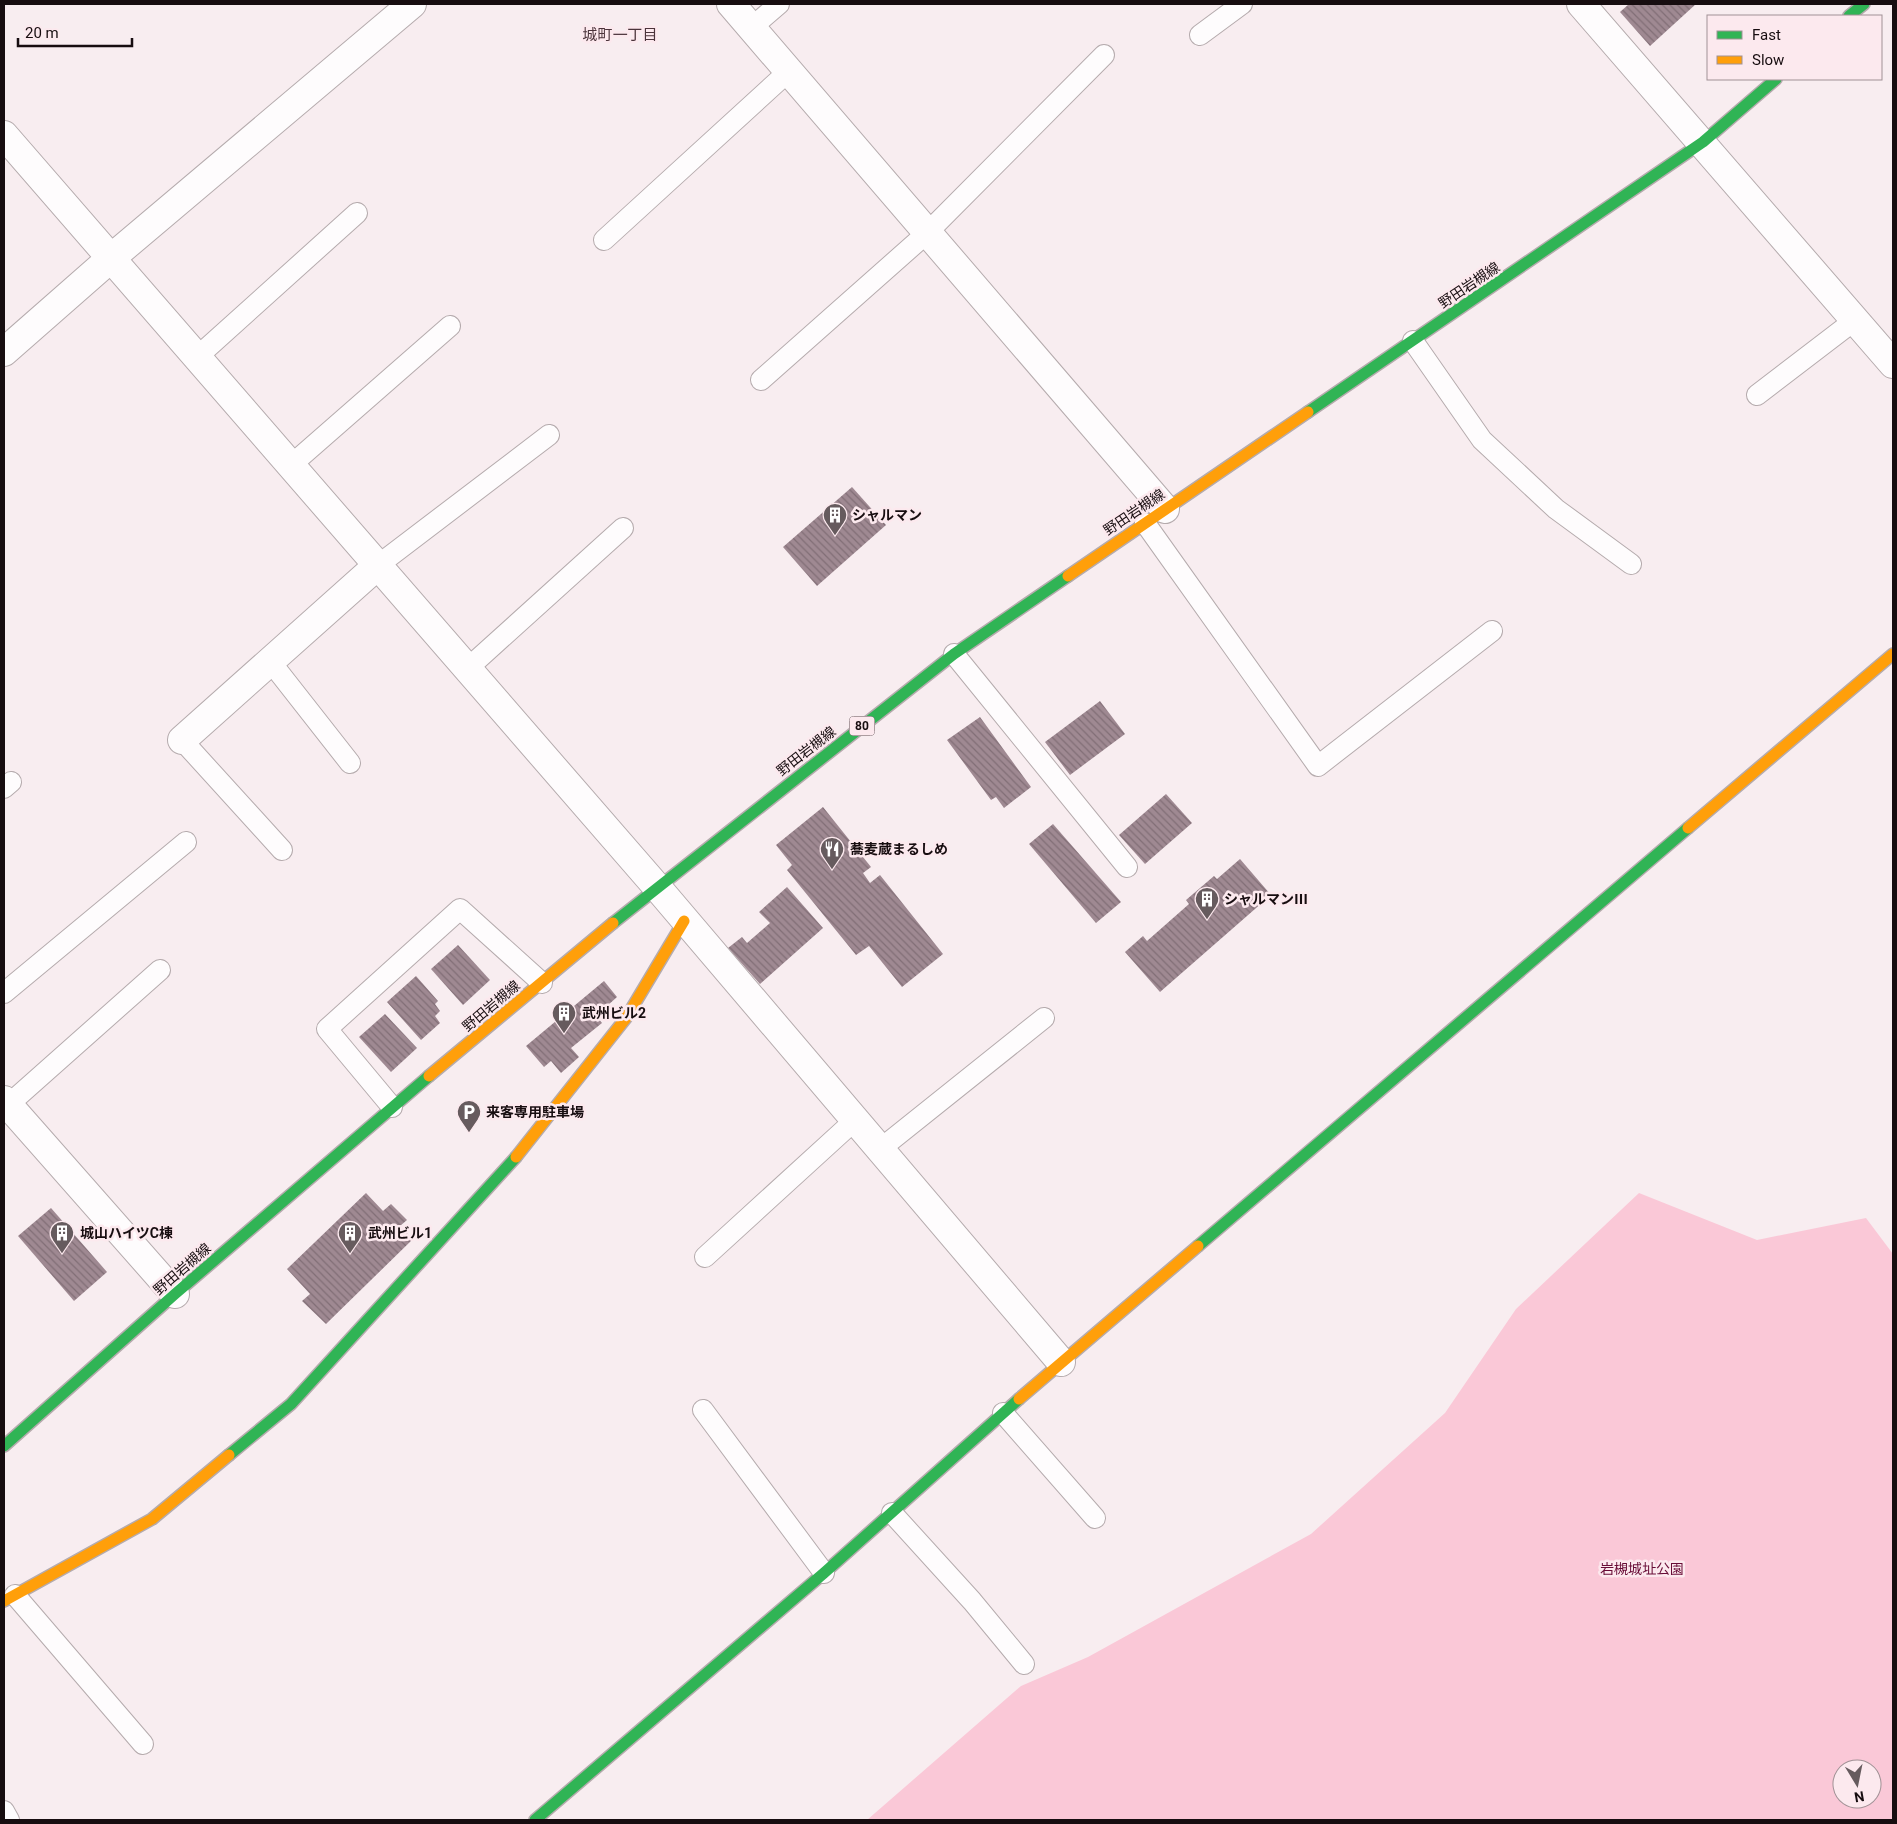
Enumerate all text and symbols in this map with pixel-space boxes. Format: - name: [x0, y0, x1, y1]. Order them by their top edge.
- scale bar: [18, 15, 131, 47]
- legend: [1707, 15, 1882, 80]
- text: 20 m: [25, 24, 59, 42]
- district label: 城町一丁目: [582, 26, 658, 44]
- text: Fast: [1752, 26, 1781, 44]
- text: Slow: [1752, 51, 1784, 69]
- street label: 野田岩槻線: [1436, 259, 1502, 311]
- street label: 野田岩槻線: [1101, 486, 1167, 538]
- building icon: シャルマン: [822, 502, 848, 536]
- place label: シャルマン: [852, 507, 922, 523]
- road number: 80: [850, 716, 874, 736]
- street label: 野田岩槻線: [773, 723, 839, 779]
- restaurant icon: 蕎麦蔵まるしめ: [819, 836, 845, 870]
- place label: 蕎麦蔵まるしめ: [850, 841, 948, 857]
- building icon: シャルマンⅢ: [1194, 886, 1220, 920]
- place label: シャルマンⅢ: [1224, 891, 1308, 907]
- street label: 野田岩槻線: [459, 977, 523, 1035]
- building icon: 武州ビル2: [551, 1000, 577, 1034]
- place label: 武州ビル2: [582, 1005, 646, 1021]
- parking icon: 来客専用駐車場: [456, 1099, 482, 1133]
- place label: 来客専用駐車場: [486, 1104, 584, 1120]
- building icon: 城山ハイツC棟: [49, 1220, 75, 1254]
- building icon: 武州ビル1: [337, 1220, 363, 1254]
- place label: 城山ハイツC棟: [80, 1225, 173, 1241]
- place label: 武州ビル1: [368, 1225, 432, 1241]
- street label: 野田岩槻線: [150, 1240, 214, 1298]
- park label: 岩槻城址公園: [1600, 1561, 1684, 1577]
- north arrow: [1832, 1759, 1882, 1809]
- text: N: [1853, 1788, 1866, 1806]

